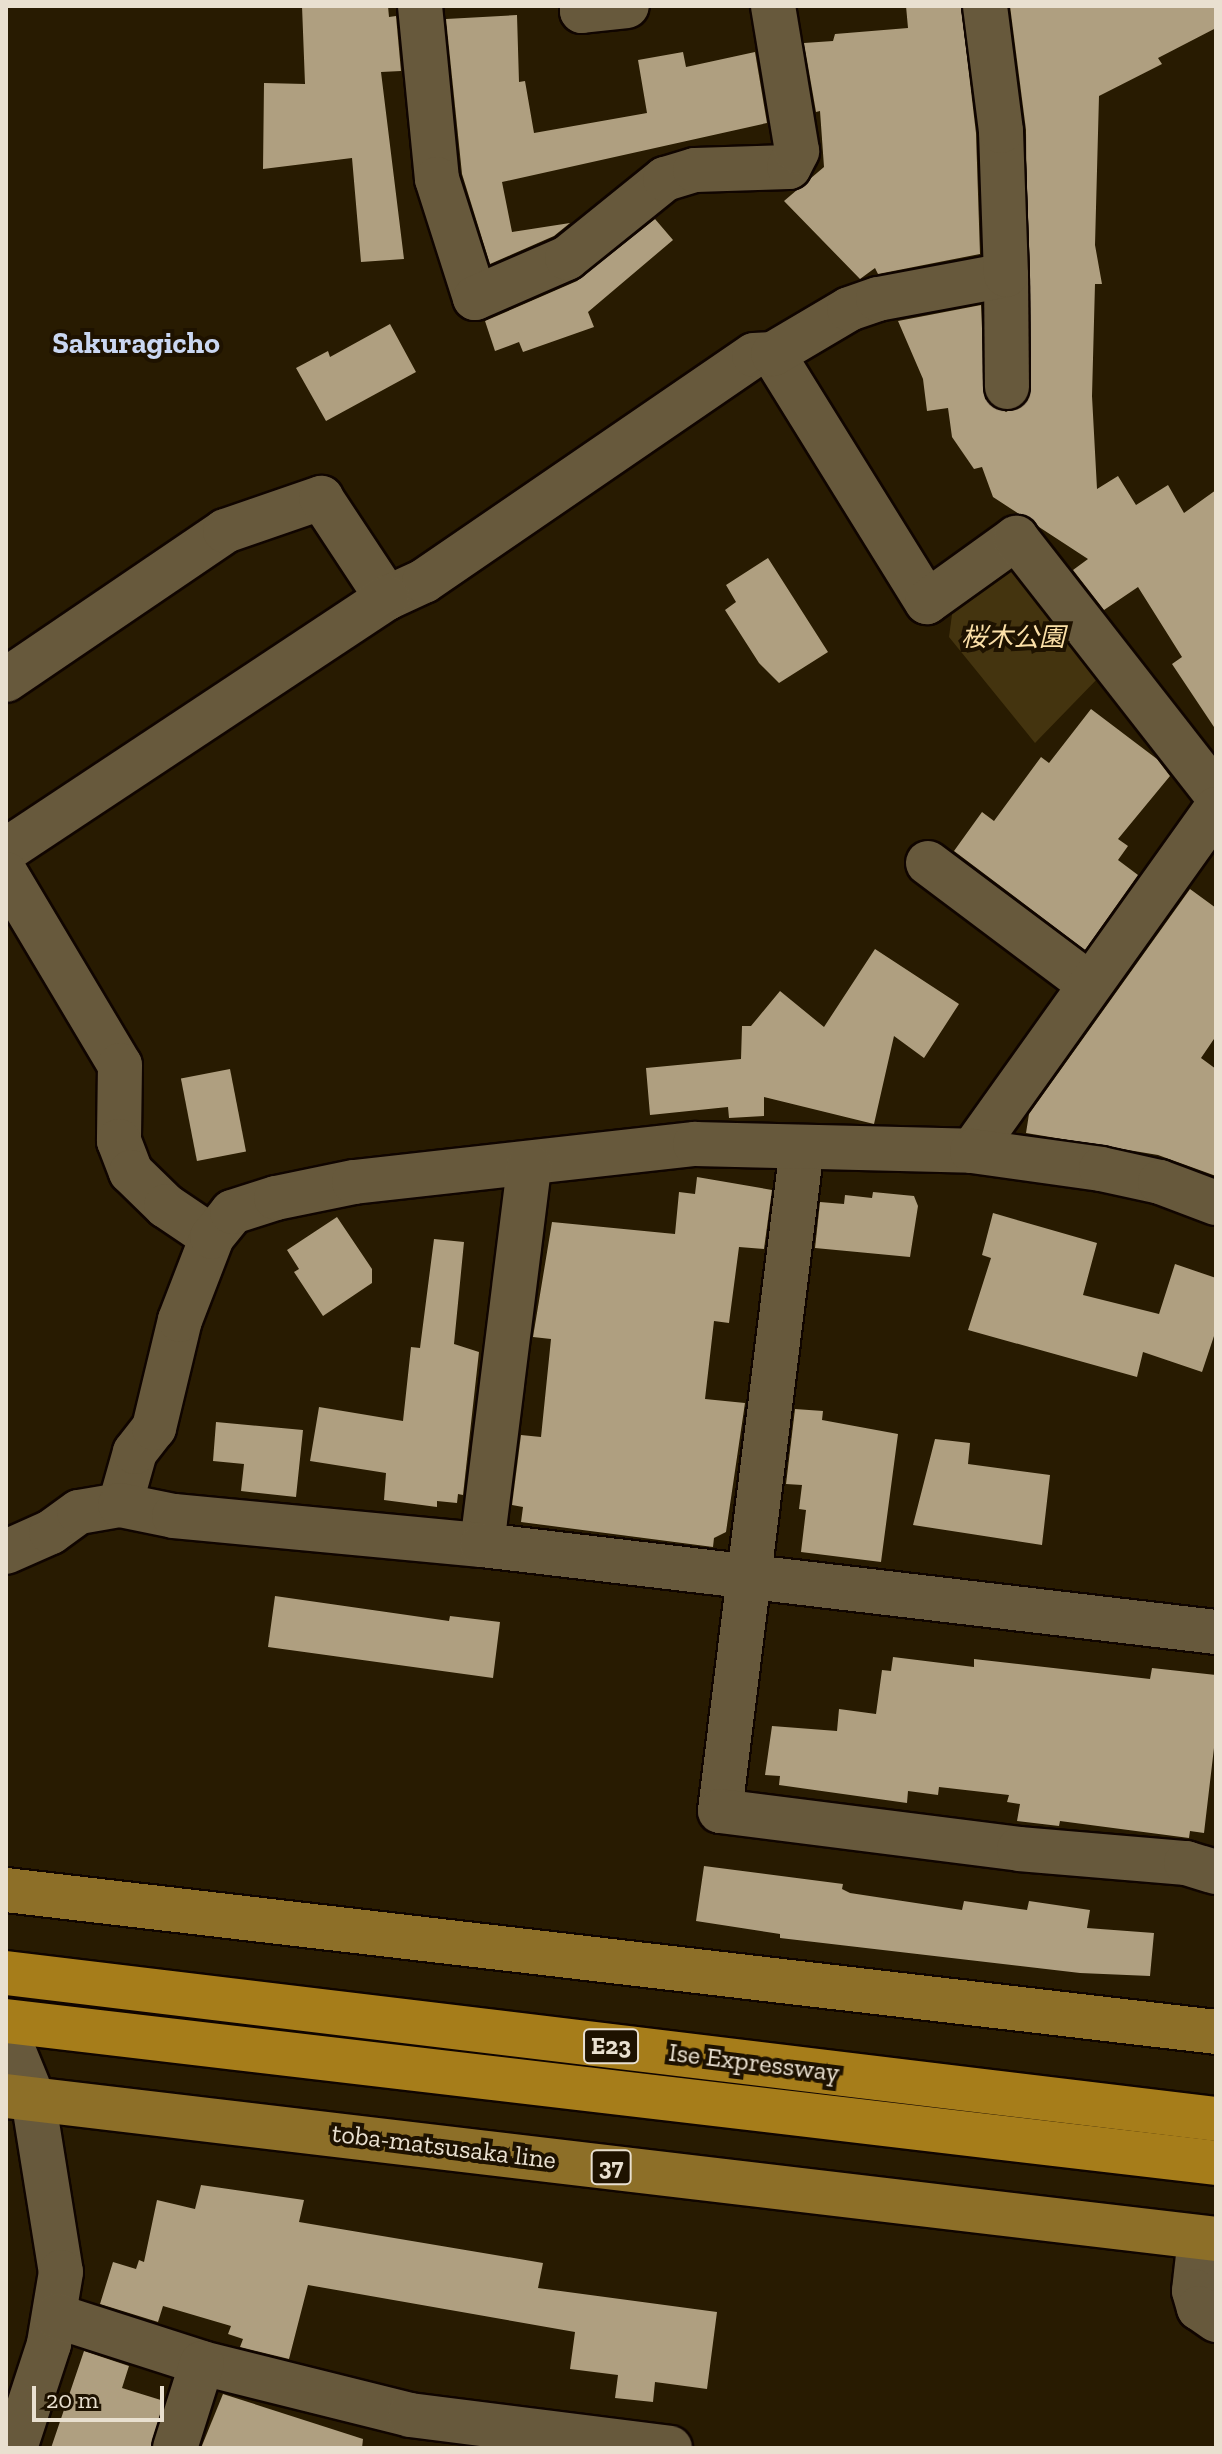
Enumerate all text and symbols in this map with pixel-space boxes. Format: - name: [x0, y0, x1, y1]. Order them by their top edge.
- district label: Sakuragicho: [52, 325, 220, 361]
- park label: 桜木公園: [961, 622, 1065, 654]
- road number: E23: [583, 2026, 639, 2066]
- street label: Ise Expressway: [667, 2037, 841, 2089]
- street label: toba-matsusaka line: [330, 2118, 558, 2176]
- road number: 37: [589, 2147, 633, 2187]
- scale bar: [36, 2370, 168, 2420]
- text: 20 m: [46, 2385, 98, 2414]

